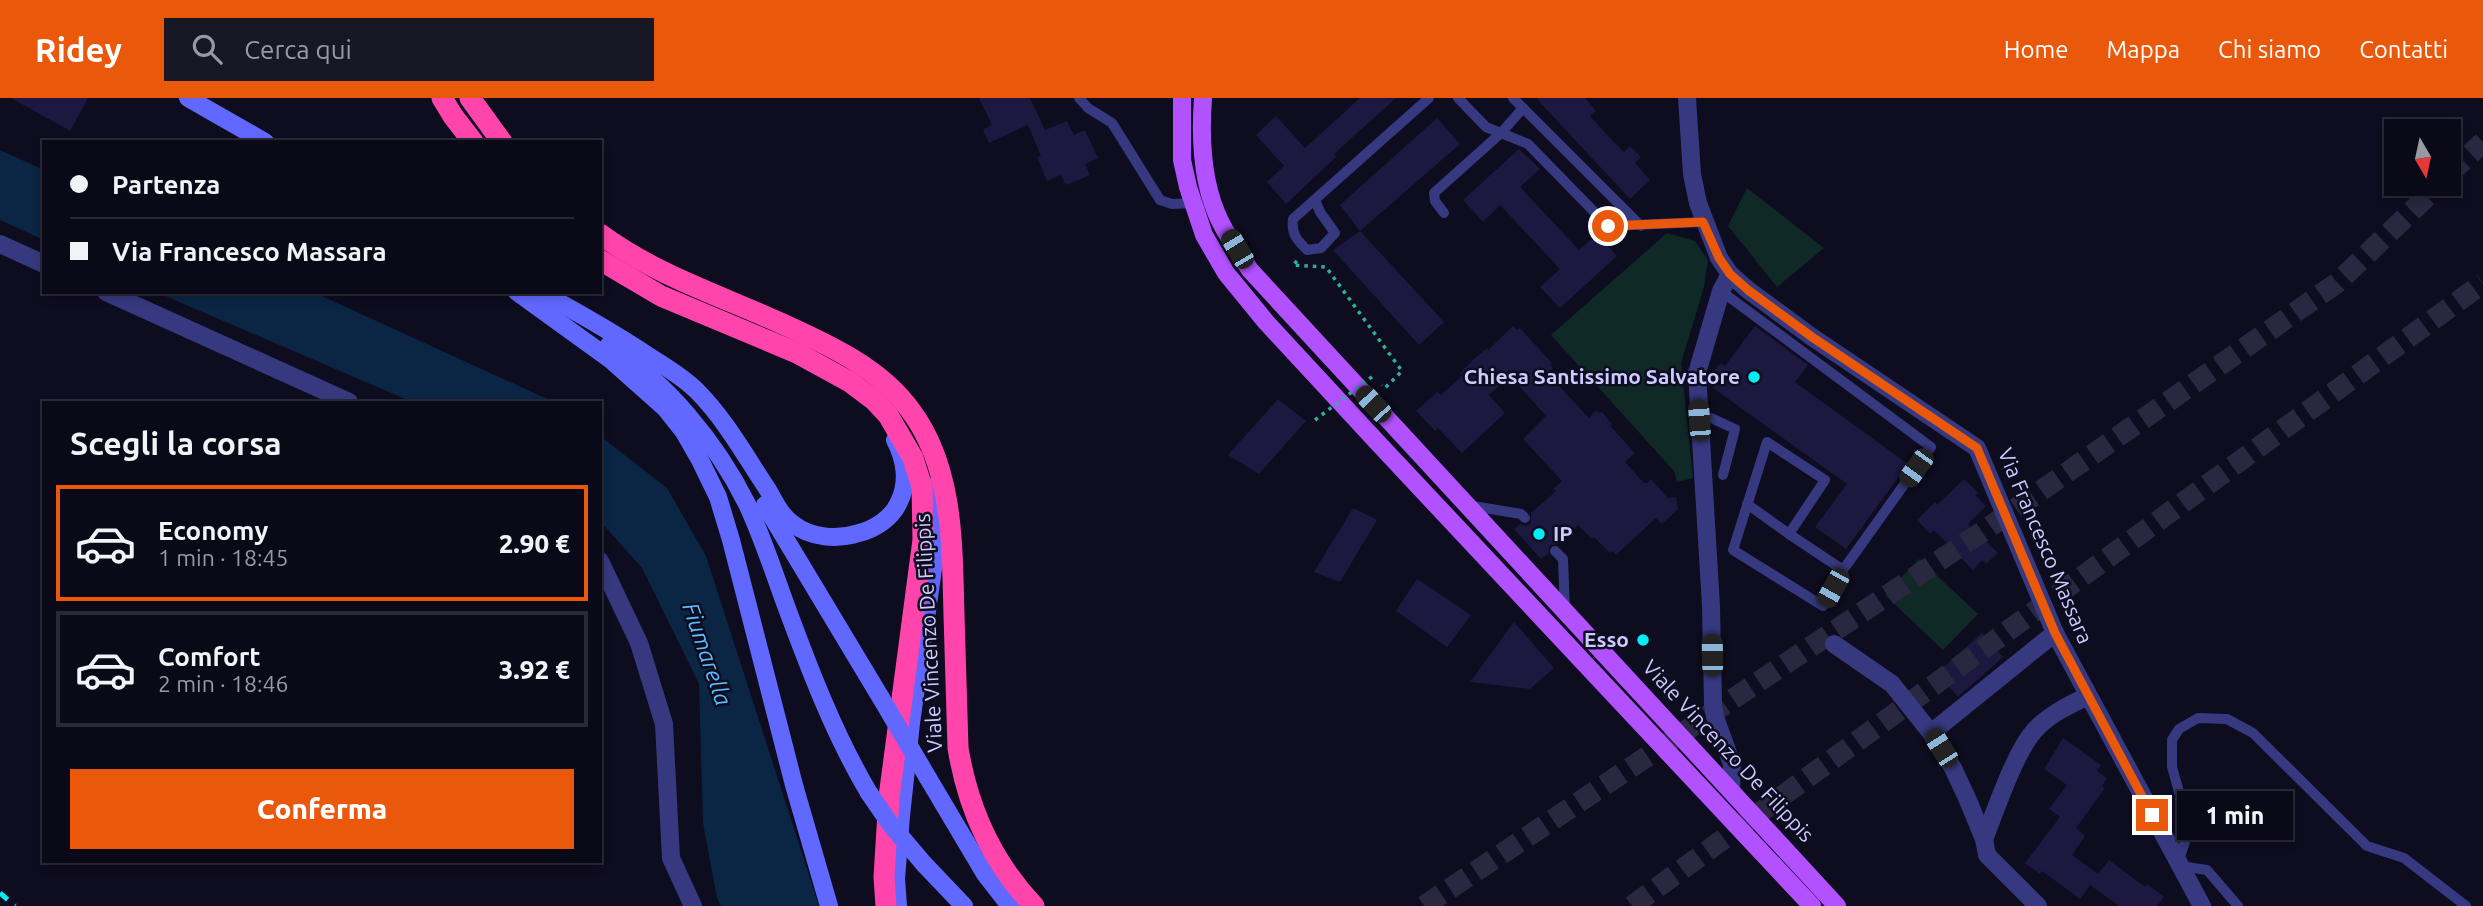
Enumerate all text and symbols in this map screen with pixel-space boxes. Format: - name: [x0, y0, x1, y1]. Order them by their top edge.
- search box: [164, 18, 654, 81]
- icon: search: [188, 30, 226, 68]
- text: Ridey: [35, 31, 122, 68]
- text: Cerca qui: [244, 35, 352, 64]
- text: Home: [2004, 36, 2068, 63]
- text: Mappa: [2106, 36, 2180, 63]
- text: Chi siamo: [2218, 36, 2321, 63]
- text: Contatti: [2359, 36, 2448, 63]
- north arrow: [2384, 119, 2460, 196]
- map controls: [2384, 119, 2461, 196]
- text: Partenza: [112, 170, 220, 199]
- route start: [1592, 210, 1624, 242]
- car: [1218, 226, 1257, 272]
- text: Via Francesco Massara: [112, 237, 387, 266]
- place label: Chiesa Santissimo Salvatore: [1464, 364, 1740, 388]
- marker: Chiesa Santissimo Salvatore: [1746, 369, 1762, 385]
- car: [1351, 381, 1396, 427]
- car: [1688, 398, 1711, 442]
- text: Scegli la corsa: [70, 425, 282, 461]
- street label: Via Francesco Massara: [1994, 444, 2098, 647]
- car: [1896, 445, 1937, 491]
- icon: car: [74, 512, 137, 575]
- street label: Viale Vincenzo De Filippis: [910, 513, 946, 753]
- text: Economy: [158, 516, 268, 545]
- place label: IP: [1553, 521, 1573, 545]
- marker: IP: [1531, 526, 1547, 542]
- text: 2.90 €: [499, 529, 570, 558]
- text: 1 min · 18:45: [158, 545, 289, 570]
- car: [1814, 565, 1853, 611]
- water label: Fiumarella: [678, 599, 737, 709]
- place label: Esso: [1584, 627, 1629, 651]
- marker: Esso: [1635, 632, 1651, 648]
- car: [1702, 634, 1723, 676]
- icon: car: [74, 638, 137, 701]
- text: Comfort: [158, 642, 261, 671]
- text: 3.92 €: [499, 655, 570, 684]
- street label: Viale Vincenzo De Filippis: [1638, 655, 1819, 846]
- text: 2 min · 18:46: [158, 671, 289, 696]
- car: [1921, 725, 1962, 771]
- button: Conferma: [70, 769, 574, 849]
- callout: 1 min: [2176, 790, 2292, 840]
- route end: [2136, 799, 2168, 831]
- text: 1 min: [2206, 803, 2264, 828]

